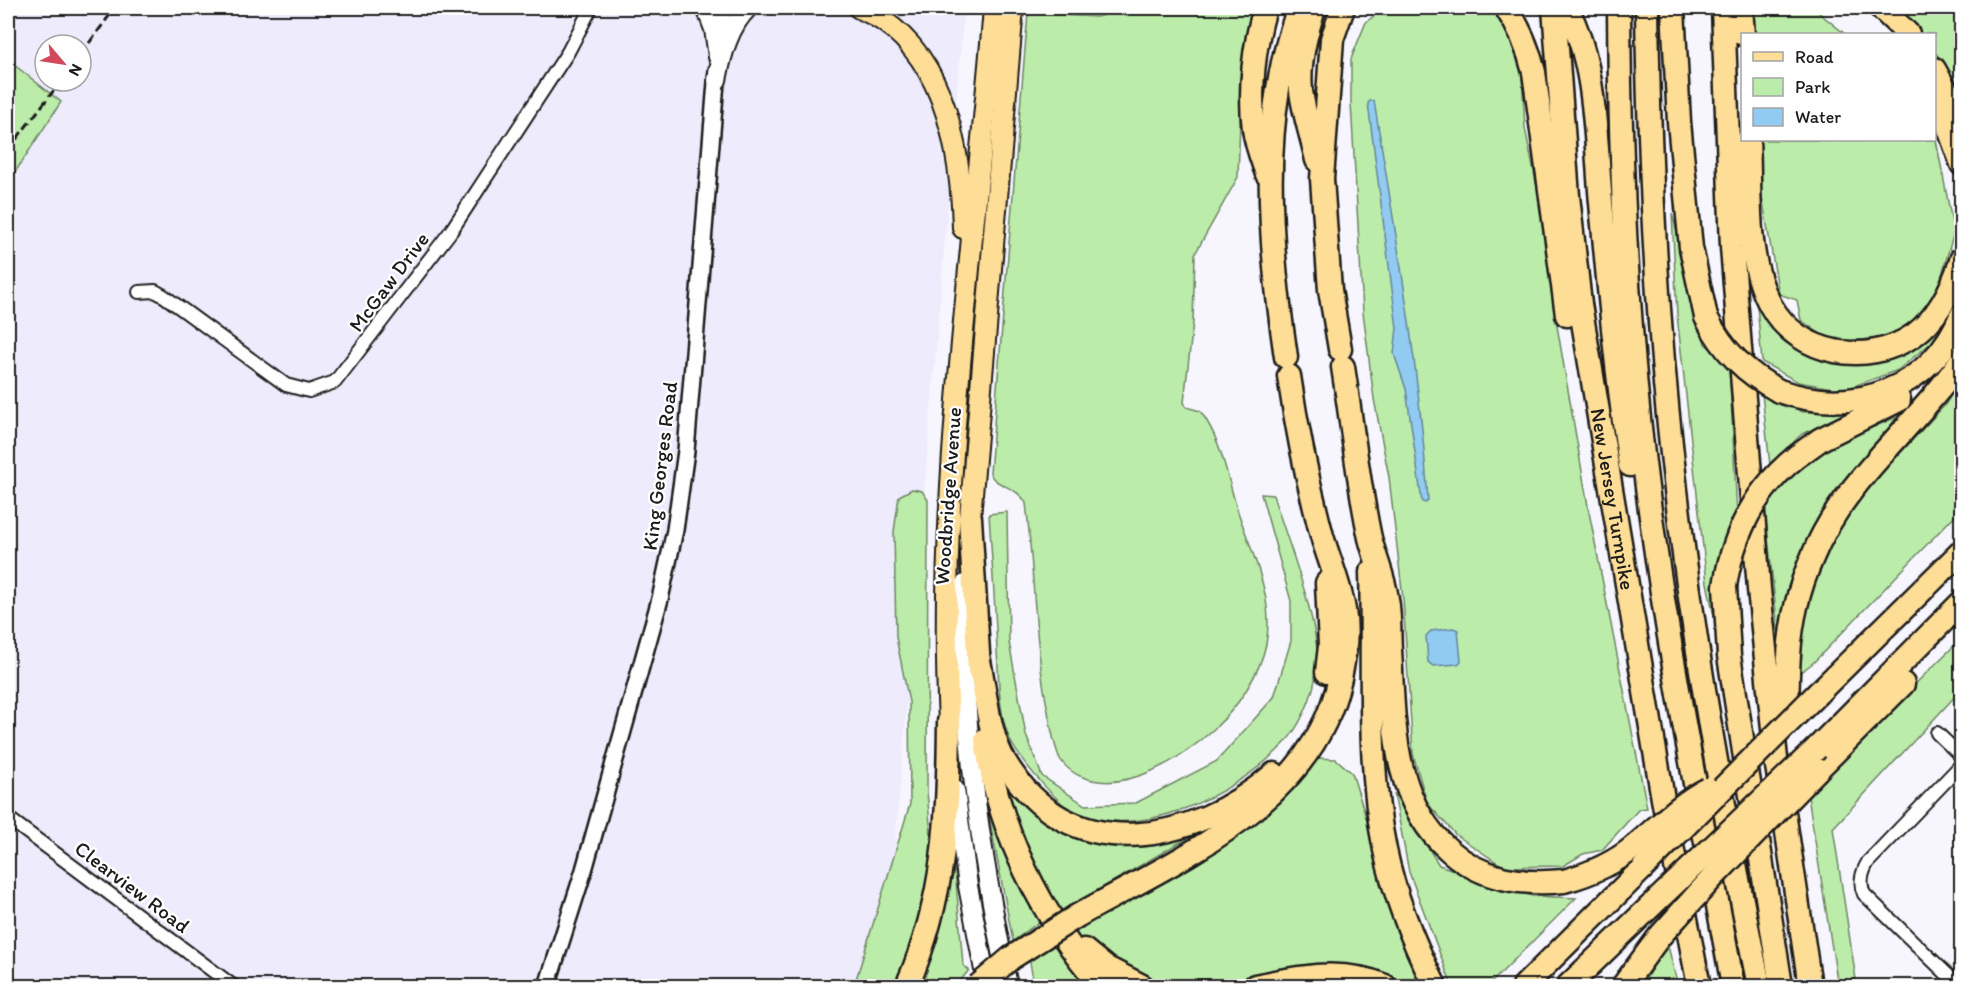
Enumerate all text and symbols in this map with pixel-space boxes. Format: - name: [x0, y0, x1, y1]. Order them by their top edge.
- north arrow: [33, 33, 93, 93]
- legend: [1741, 33, 1936, 141]
- text: Road: [1795, 46, 1834, 68]
- text: N: [65, 61, 87, 79]
- text: Park: [1795, 76, 1830, 98]
- text: Water: [1795, 106, 1841, 128]
- street label: McGaw Drive: [343, 227, 434, 336]
- street label: King Georges Road: [637, 379, 682, 552]
- street label: Woodbridge Avenue: [929, 406, 966, 586]
- street label: New Jersey Turnpike: [1586, 406, 1641, 592]
- street label: Clearview Road: [70, 835, 195, 938]

